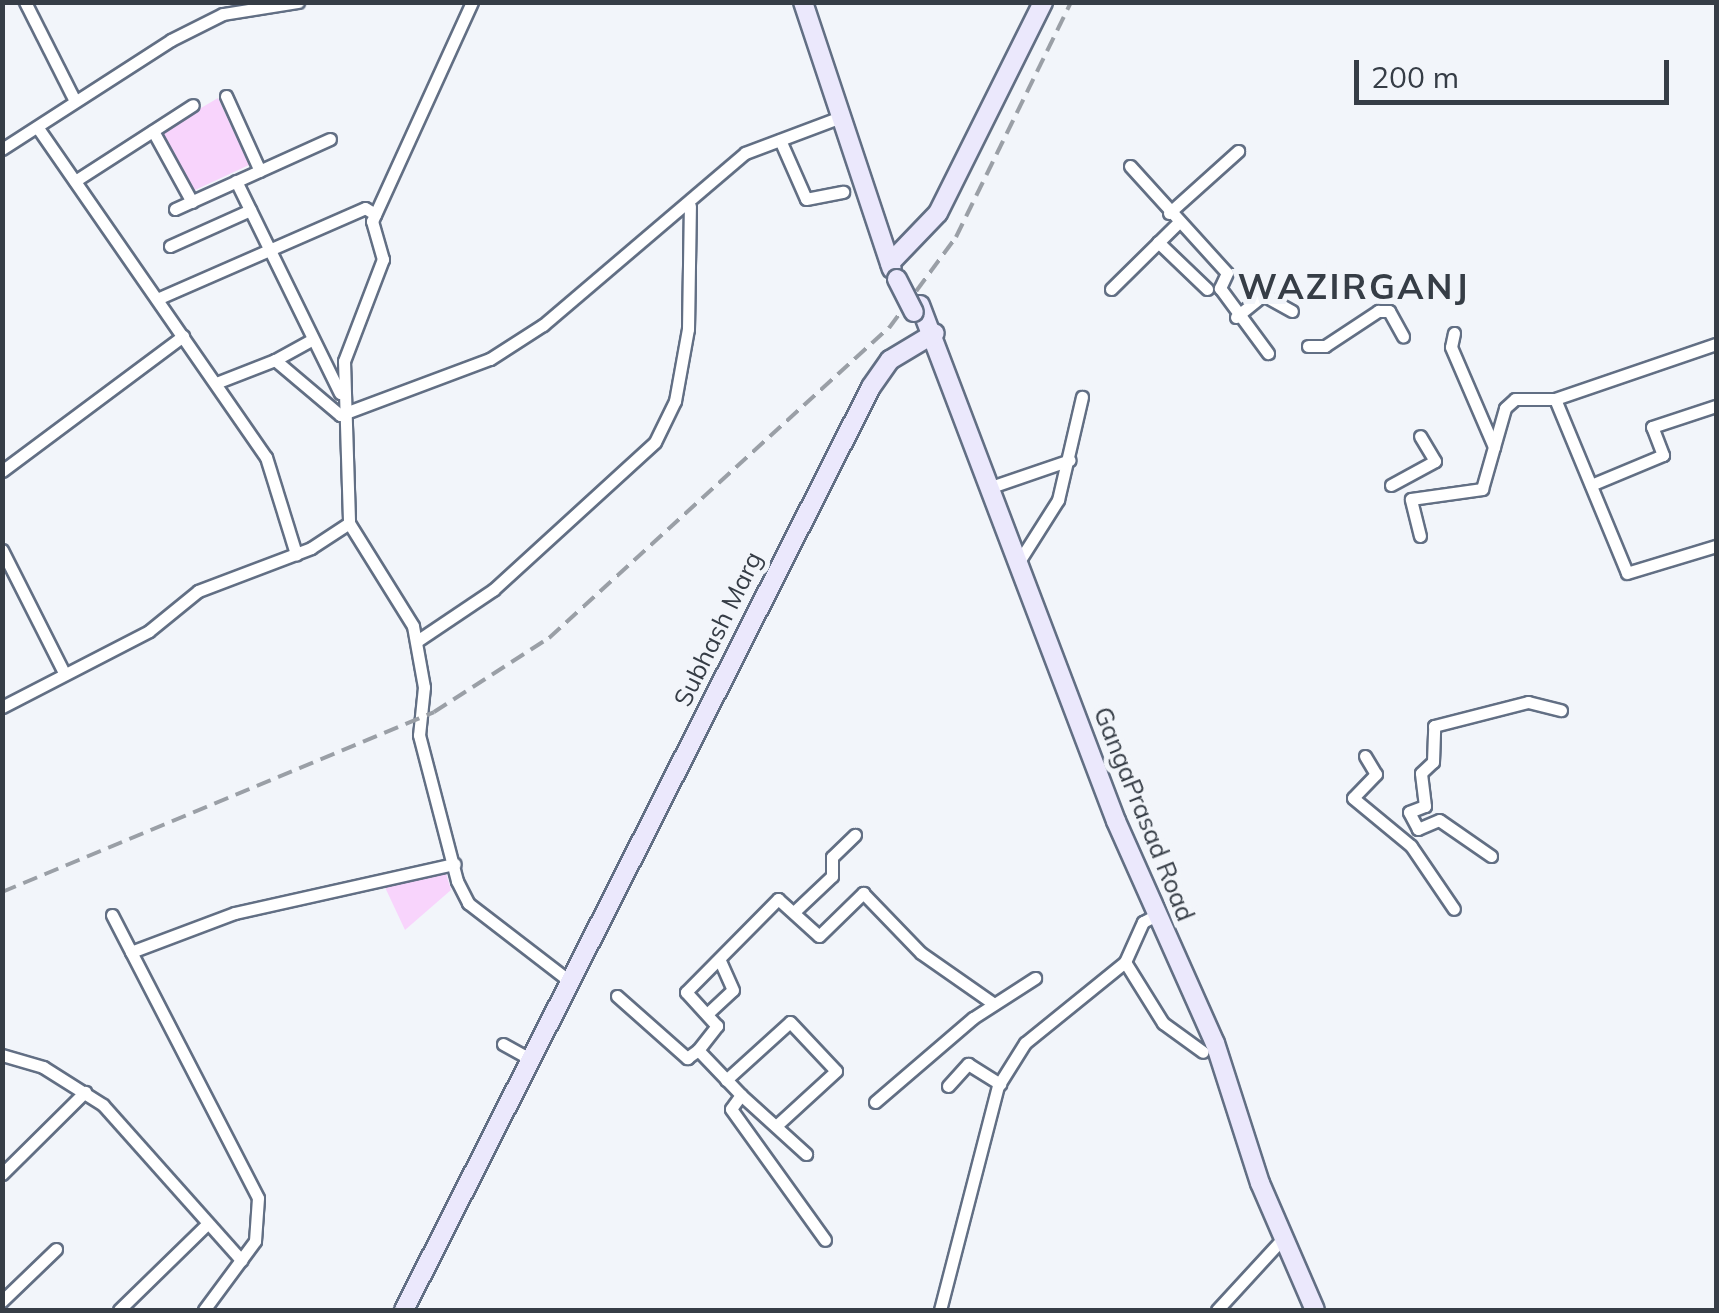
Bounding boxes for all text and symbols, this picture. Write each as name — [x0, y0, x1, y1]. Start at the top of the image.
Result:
scale bar — [1359, 40, 1674, 102]
text: 200 m — [1371, 58, 1459, 96]
district label: WAZIRGANJ — [1238, 265, 1470, 307]
street label: Subhash Marg — [668, 547, 768, 711]
street label: GangaPrasad Road — [1087, 703, 1201, 925]

